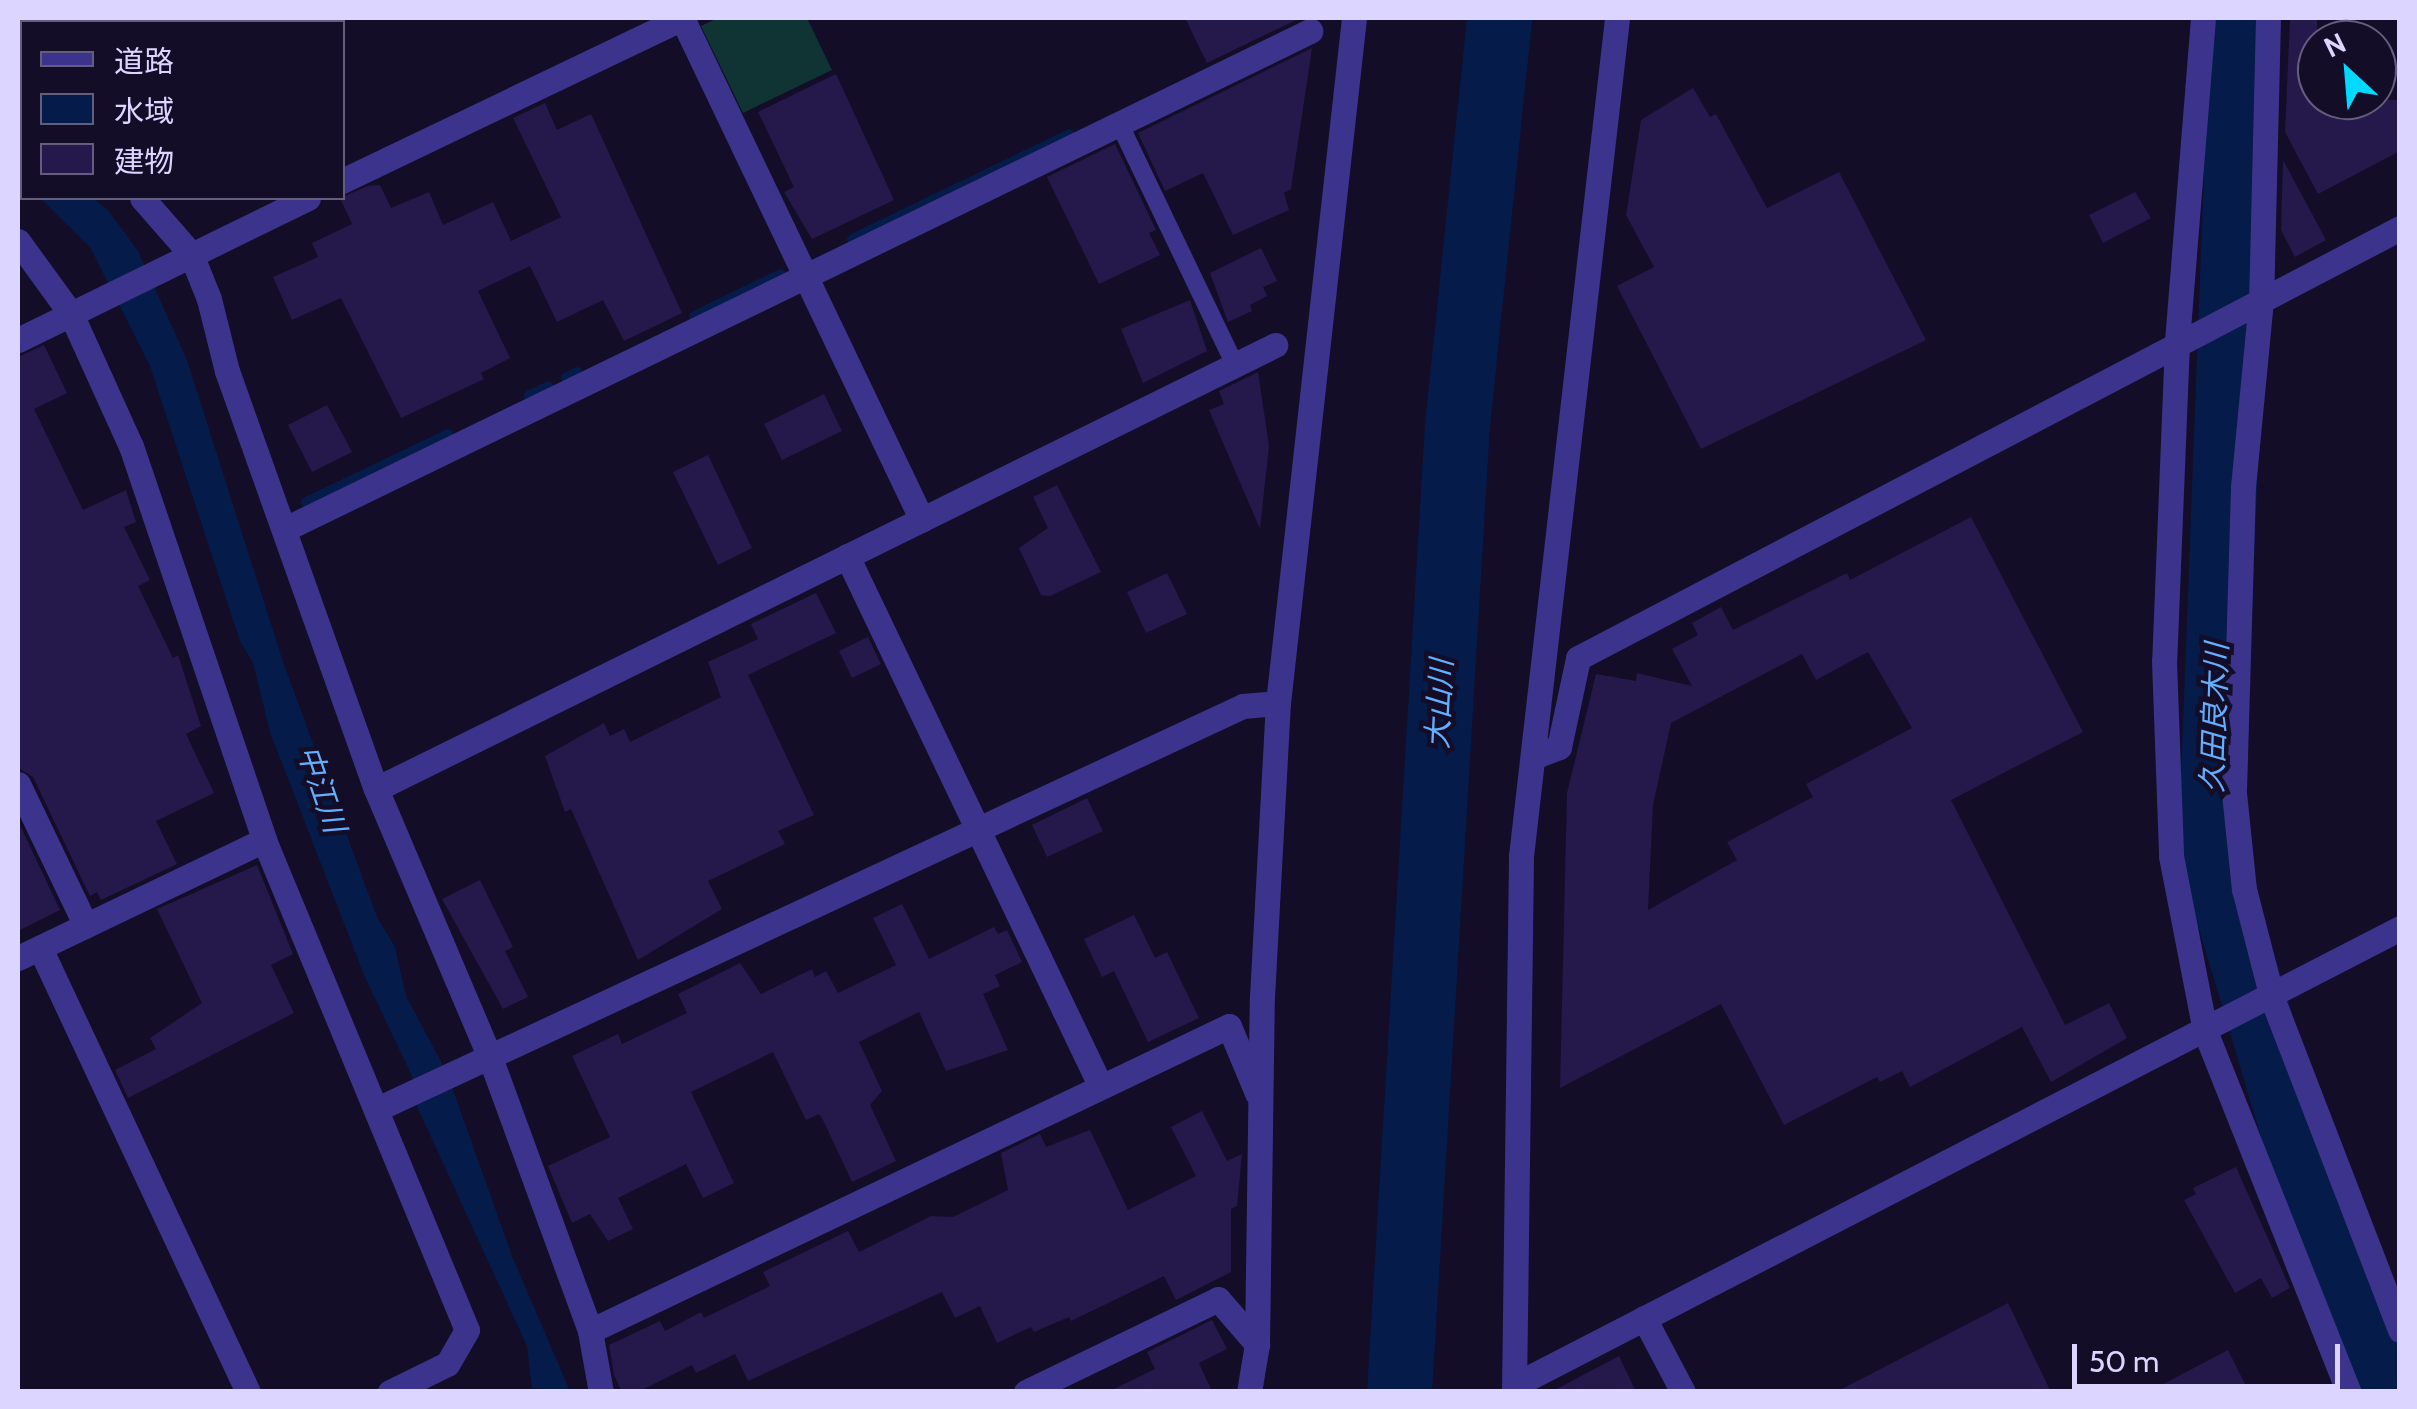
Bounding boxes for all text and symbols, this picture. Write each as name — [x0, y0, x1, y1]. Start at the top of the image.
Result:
legend — [20, 20, 345, 200]
north arrow — [2297, 20, 2397, 120]
text: N — [2318, 25, 2351, 64]
text: 道路 — [114, 43, 174, 80]
text: 水域 — [114, 93, 174, 130]
text: 建物 — [114, 143, 174, 180]
water label: 久田良木川 — [2194, 642, 2236, 794]
water label: 大山川 — [1420, 658, 1460, 750]
water label: 中江川 — [289, 741, 353, 837]
scale bar — [2077, 1324, 2344, 1386]
text: 50 m — [2089, 1343, 2159, 1380]

